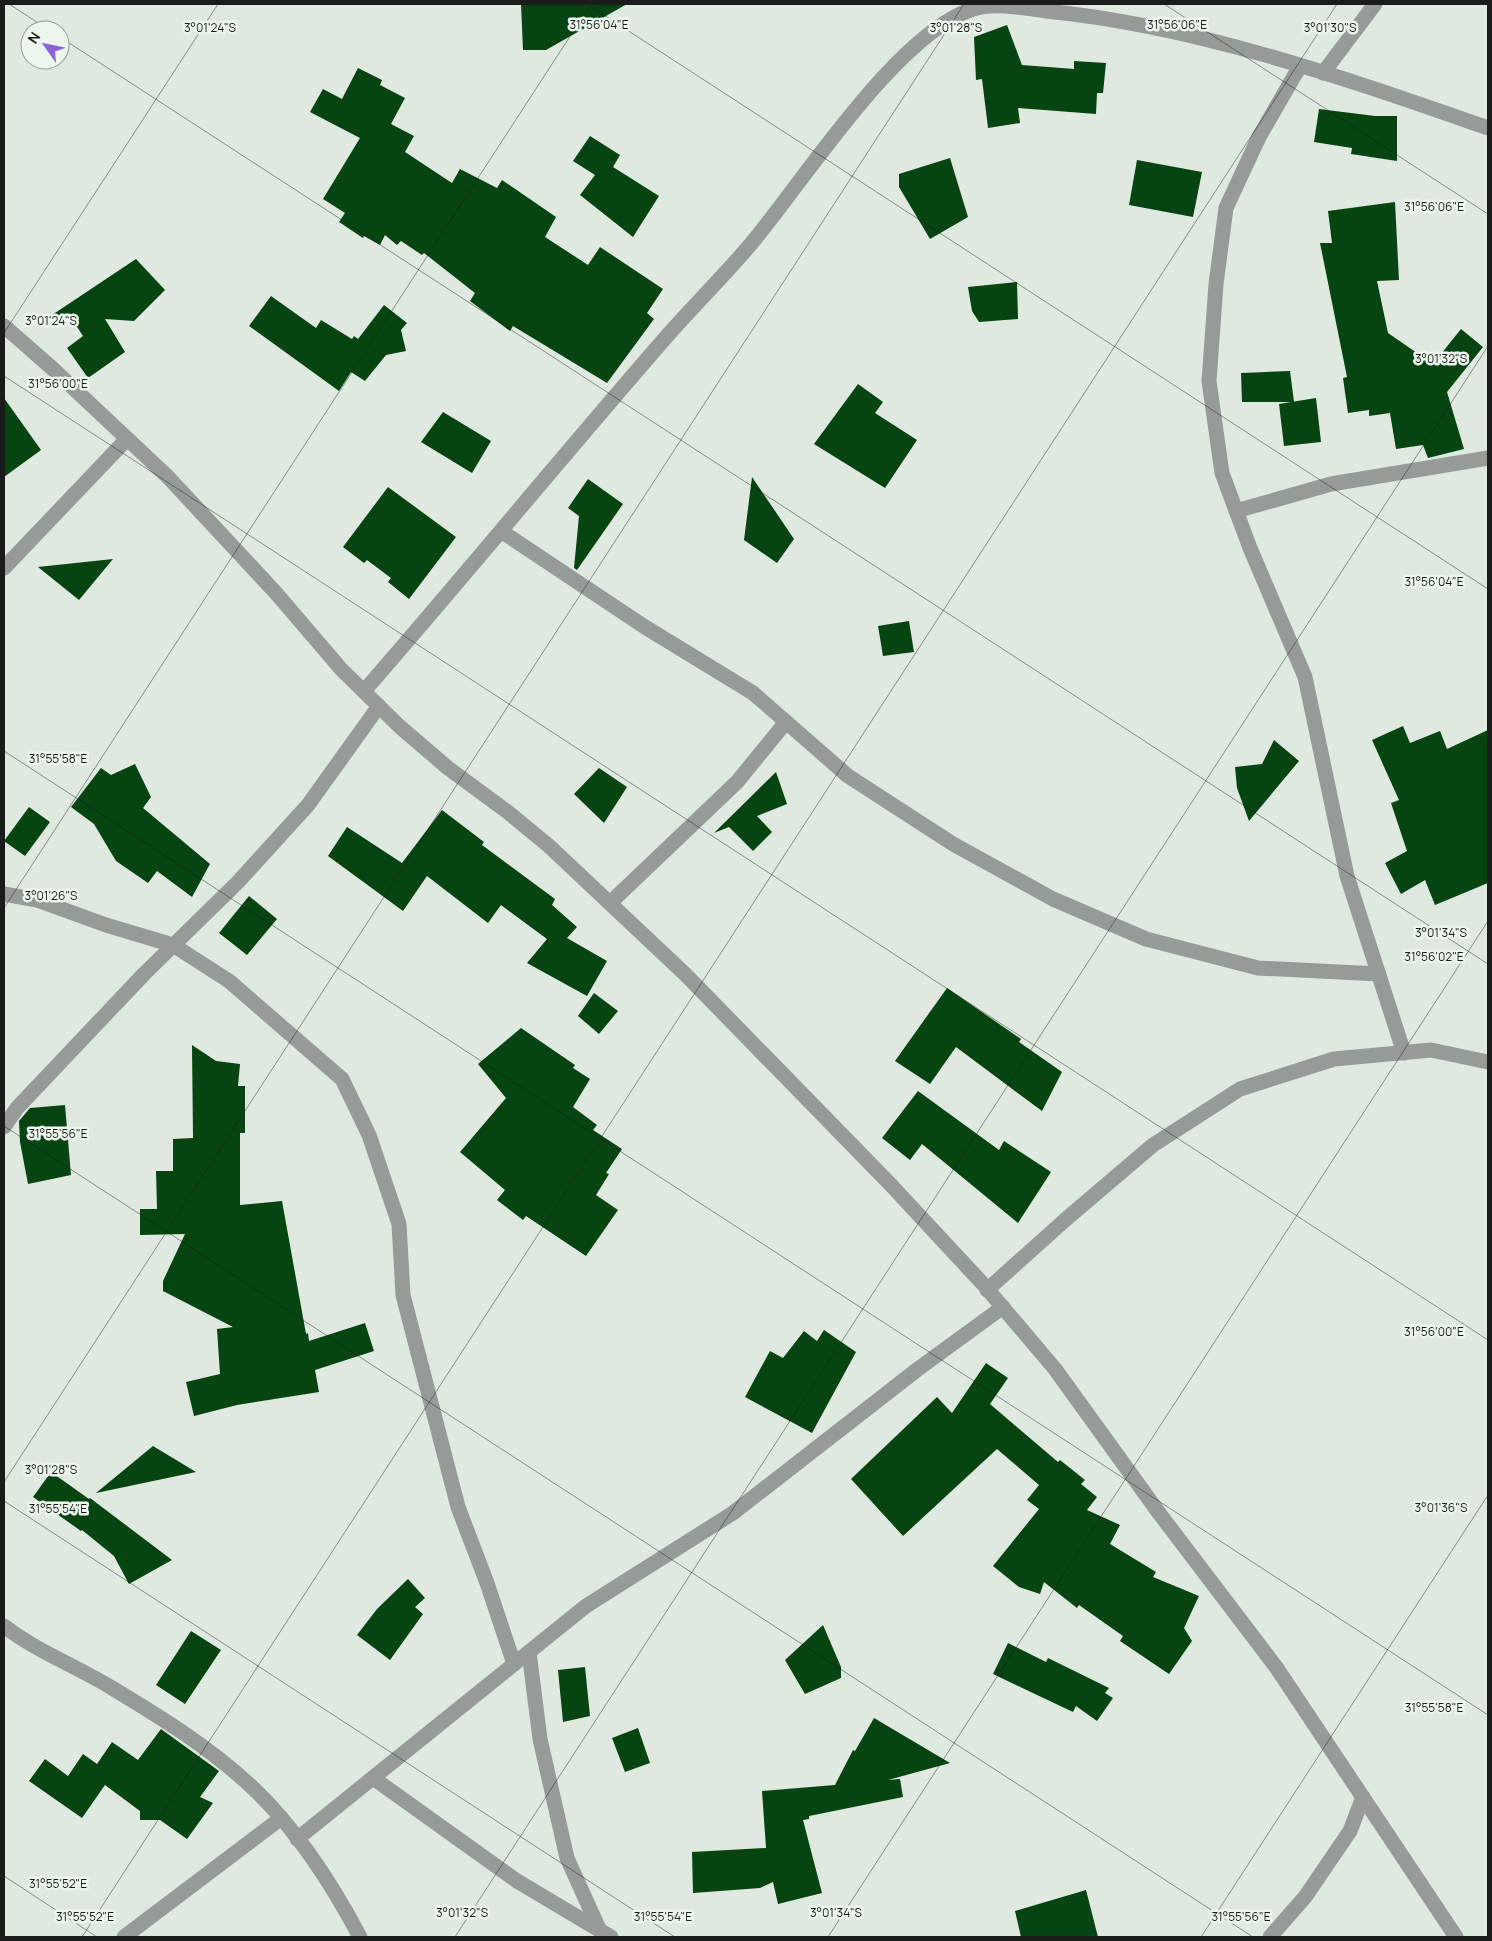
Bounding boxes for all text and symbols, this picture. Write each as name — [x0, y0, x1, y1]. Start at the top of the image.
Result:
text: 31°56'04"E — [569, 16, 629, 33]
text: 31°56'06"E — [1147, 16, 1207, 33]
text: 3°01'24"S — [184, 19, 236, 36]
text: 3°01'28"S — [930, 19, 982, 36]
text: 3°01'30"S — [1304, 19, 1356, 36]
north arrow — [20, 20, 70, 70]
text: N — [23, 28, 44, 47]
text: 31°56'06"E — [1404, 198, 1464, 215]
text: 3°01'24"S — [25, 312, 77, 329]
text: 3°01'32"S — [1415, 350, 1467, 367]
text: 31°56'00"E — [28, 375, 88, 392]
text: 31°56'04"E — [1404, 573, 1464, 590]
text: 31°55'58"E — [29, 750, 87, 767]
text: 3°01'26"S — [25, 887, 78, 904]
text: 3°01'34"S — [1415, 924, 1467, 941]
text: 31°56'02"E — [1404, 948, 1464, 965]
text: 31°55'56"E — [28, 1125, 88, 1142]
text: 31°56'00"E — [1404, 1323, 1464, 1340]
text: 3°01'28"S — [25, 1461, 77, 1478]
text: 3°01'36"S — [1415, 1499, 1467, 1516]
text: 31°55'54"E — [29, 1500, 87, 1517]
text: 31°55'58"E — [1405, 1699, 1463, 1716]
text: 31°55'52"E — [29, 1875, 87, 1892]
text: 3°01'32"S — [436, 1904, 488, 1921]
text: 3°01'34"S — [810, 1904, 862, 1921]
text: 31°55'52"E — [56, 1908, 114, 1925]
text: 31°55'54"E — [634, 1908, 692, 1925]
text: 31°55'56"E — [1211, 1908, 1271, 1925]

